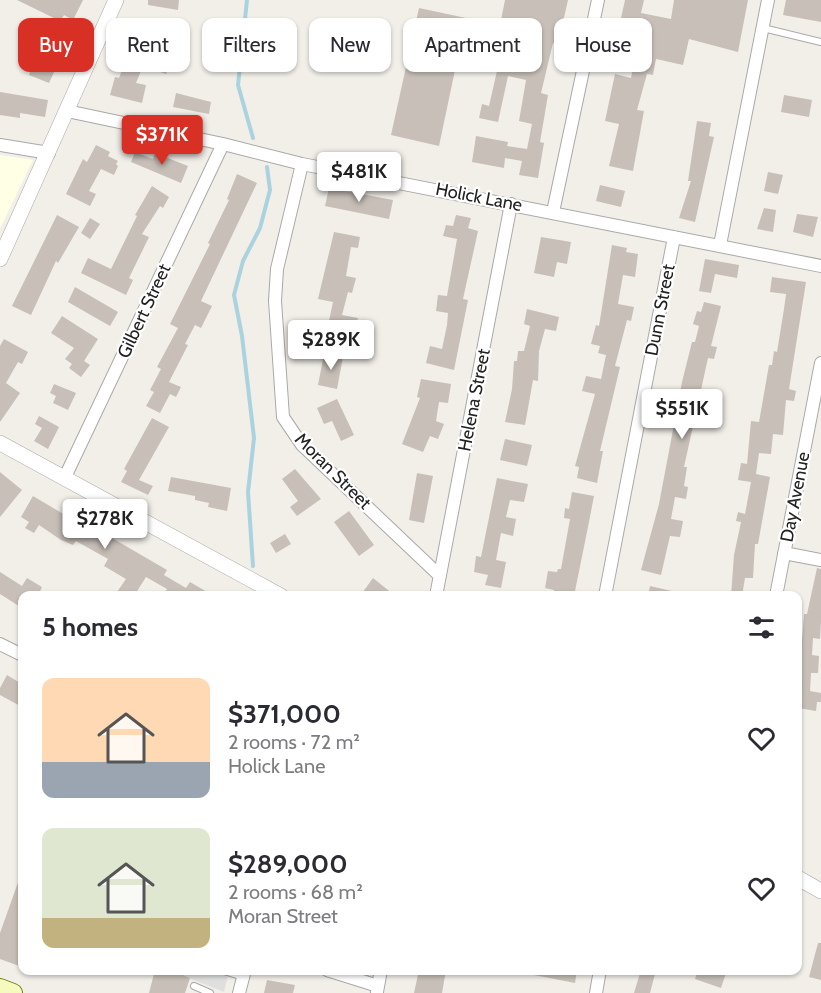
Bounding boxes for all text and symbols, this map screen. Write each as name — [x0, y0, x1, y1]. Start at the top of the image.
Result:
chip: Buy — [18, 18, 94, 72]
chip: Rent — [106, 18, 190, 72]
chip: Filters — [202, 18, 297, 72]
chip: New — [309, 18, 391, 72]
chip: Apartment — [403, 18, 542, 72]
chip: House — [554, 18, 652, 72]
pin: $371K — [120, 115, 204, 166]
text: $371K — [136, 122, 188, 146]
pin: $481K — [317, 152, 401, 203]
text: $481K — [331, 159, 387, 183]
street label: Holick Lane — [434, 178, 524, 216]
street label: Gilbert Street — [113, 260, 175, 362]
street label: Dunn Street — [640, 262, 680, 358]
pin: $289K — [289, 320, 373, 371]
text: $289K — [302, 327, 360, 351]
street label: Helena Street — [453, 347, 495, 453]
pin: $551K — [640, 389, 724, 440]
text: $551K — [656, 396, 709, 420]
street label: Moran Street — [290, 428, 376, 514]
street label: Day Avenue — [775, 450, 815, 544]
pin: $278K — [63, 499, 147, 550]
text: $278K — [77, 506, 134, 530]
text: 5 homes — [42, 611, 138, 643]
icon: filters — [745, 611, 778, 644]
text: $371,000 — [228, 698, 341, 730]
icon: home — [90, 702, 162, 774]
icon: heart — [745, 722, 778, 755]
text: 2 rooms · 72 m² — [228, 730, 360, 754]
text: Holick Lane — [228, 754, 325, 778]
text: $289,000 — [228, 848, 348, 880]
icon: home — [90, 852, 162, 924]
icon: heart — [745, 872, 778, 905]
text: 2 rooms · 68 m² — [228, 880, 363, 904]
text: Moran Street — [228, 904, 338, 928]

